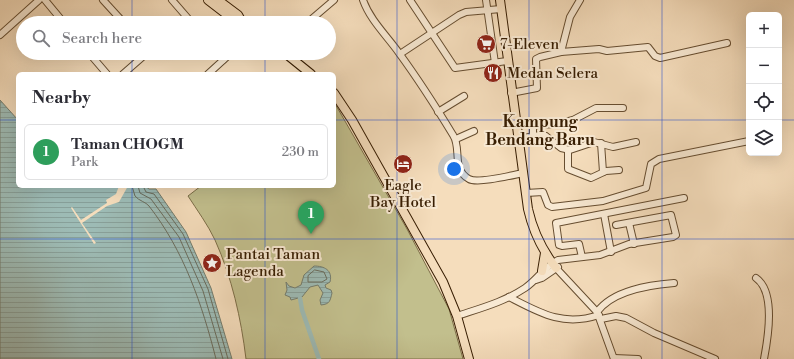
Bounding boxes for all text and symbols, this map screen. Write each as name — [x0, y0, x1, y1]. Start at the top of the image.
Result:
map controls — [746, 12, 782, 156]
button: + — [746, 12, 782, 48]
search box — [16, 16, 336, 60]
icon: search — [30, 27, 52, 49]
text: Search here — [62, 29, 142, 48]
supermarket icon: 7-Eleven — [475, 33, 497, 55]
place label: 7-Eleven — [500, 35, 559, 54]
button: − — [746, 48, 782, 84]
restaurant icon: Medan Selera — [482, 62, 504, 84]
place label: Medan Selera — [507, 64, 599, 83]
button: locate — [746, 84, 782, 120]
text: Nearby — [32, 87, 91, 109]
district label: Kampung Bendang Baru — [485, 112, 595, 150]
button: layers — [746, 120, 782, 156]
text: Taman CHOGM — [71, 135, 184, 154]
text: 1 — [43, 144, 49, 160]
text: 230 m — [282, 144, 319, 160]
hotel icon: Eagle Bay Hotel — [392, 153, 414, 175]
text: Park — [71, 154, 98, 170]
your location — [444, 159, 464, 179]
place label: Eagle Bay Hotel — [369, 176, 437, 212]
pin: 1 — [298, 201, 324, 234]
place label: Pantai Taman Lagenda — [226, 245, 320, 281]
place icon: Pantai Taman Lagenda — [201, 252, 223, 274]

